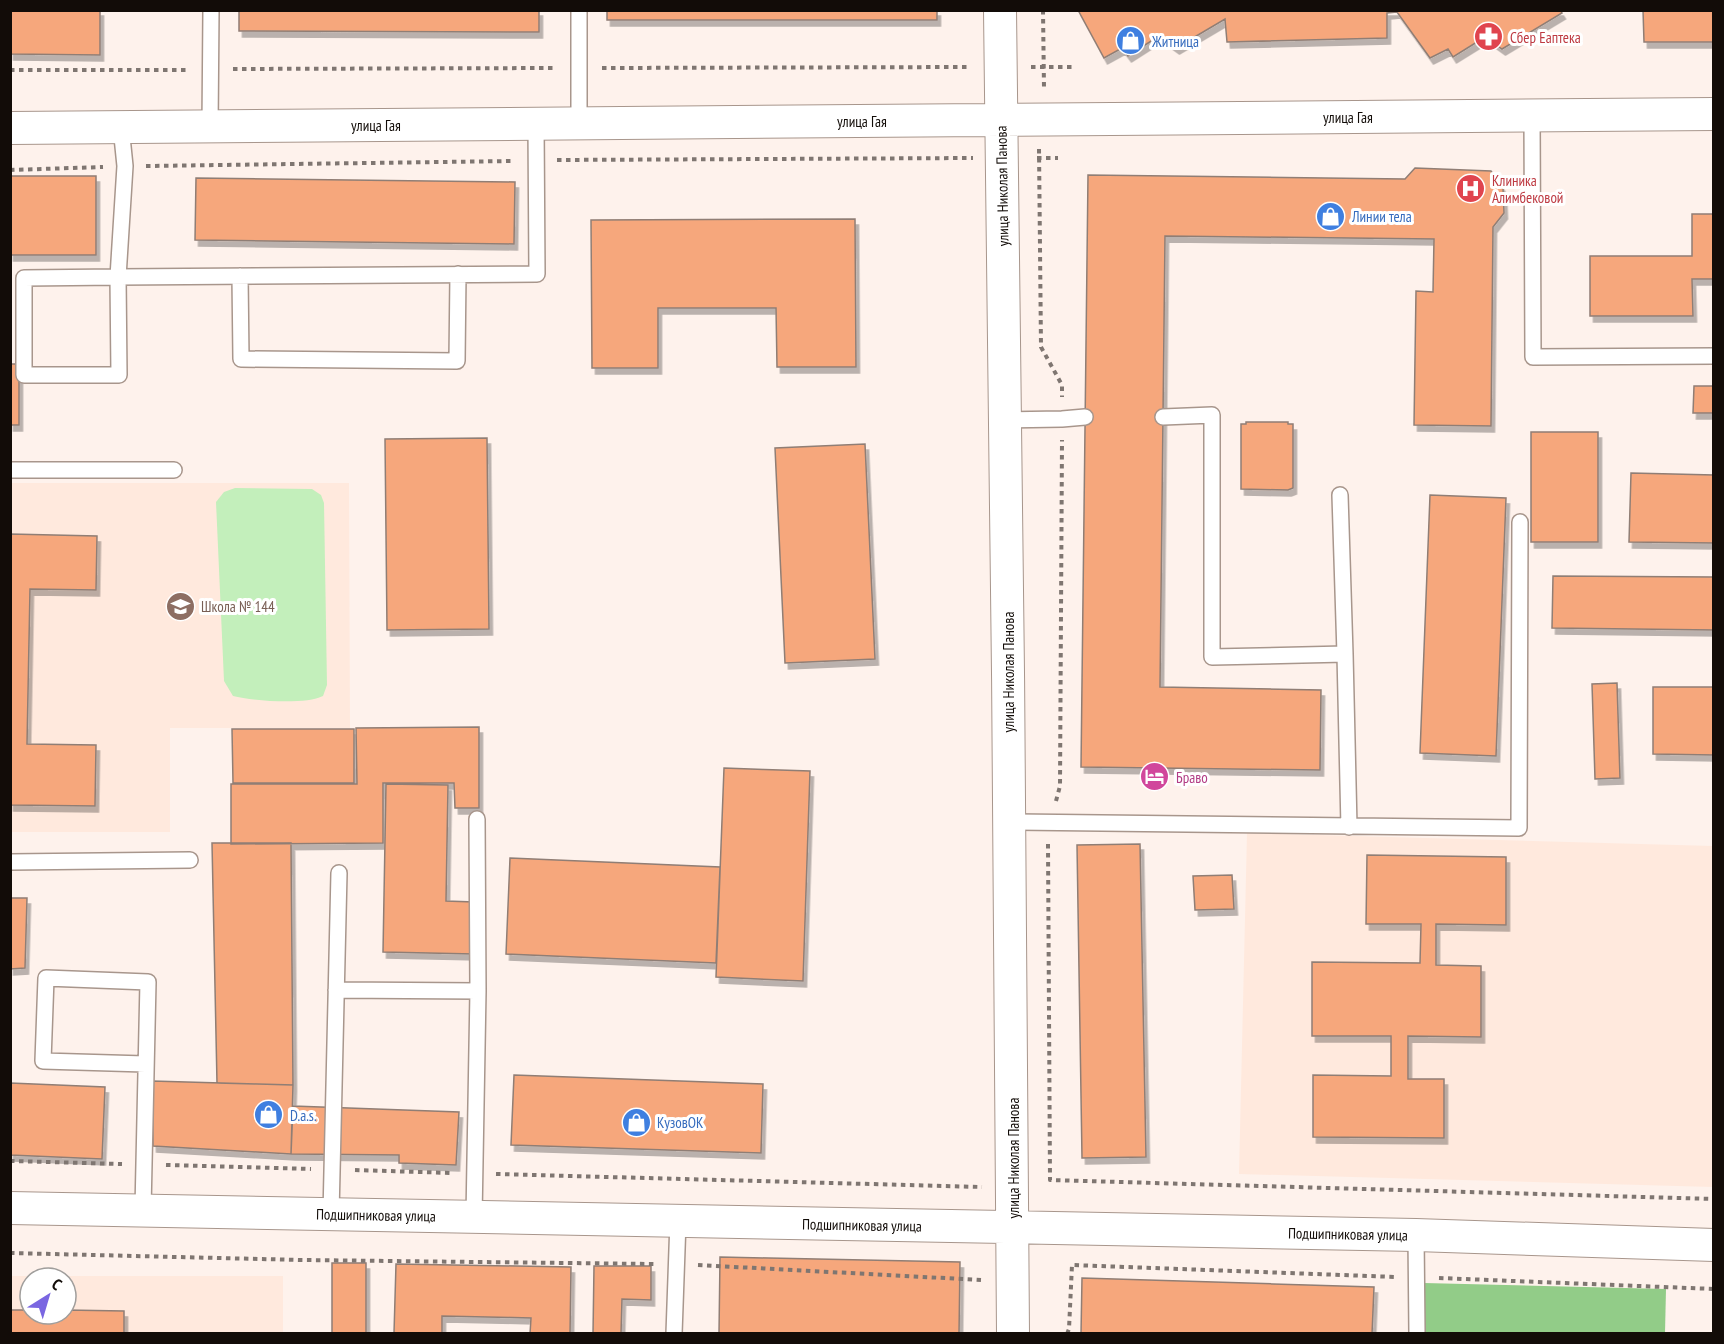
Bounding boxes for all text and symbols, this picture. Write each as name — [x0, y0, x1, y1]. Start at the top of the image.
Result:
pharmacy icon: Сбер Еаптека — [1473, 21, 1505, 53]
shop icon: Житница — [1115, 25, 1147, 57]
place label: Сбер Еаптека — [1510, 28, 1581, 47]
place label: Житница — [1151, 32, 1199, 51]
street label: улица Гая — [1323, 108, 1373, 127]
street label: улица Гая — [837, 112, 887, 131]
street label: улица Гая — [351, 116, 401, 135]
street label: улица Николая Панова — [991, 125, 1013, 247]
place label: Клиника Алимбековой — [1492, 171, 1563, 207]
hospital icon: Клиника Алимбековой — [1455, 173, 1487, 205]
shop icon: Линии тела — [1315, 200, 1347, 232]
place label: Линии тела — [1351, 207, 1412, 226]
school or university icon: Школа № 144 — [164, 590, 196, 622]
place label: Школа № 144 — [201, 597, 275, 616]
street label: улица Николая Панова — [999, 612, 1018, 732]
hotel icon: Браво — [1139, 761, 1171, 793]
place label: Браво — [1176, 768, 1208, 787]
street label: улица Николая Панова — [1004, 1098, 1023, 1218]
shop icon: D.a.s. — [253, 1099, 285, 1131]
place label: D.a.s. — [290, 1106, 317, 1125]
shop icon: КузовОК — [620, 1106, 652, 1138]
place label: КузовОК — [657, 1113, 704, 1132]
street label: Подшипниковая улица — [316, 1204, 436, 1226]
street label: Подшипниковая улица — [802, 1214, 922, 1236]
street label: Подшипниковая улица — [1288, 1223, 1408, 1245]
north arrow — [18, 1266, 78, 1326]
text: С — [48, 1274, 67, 1295]

